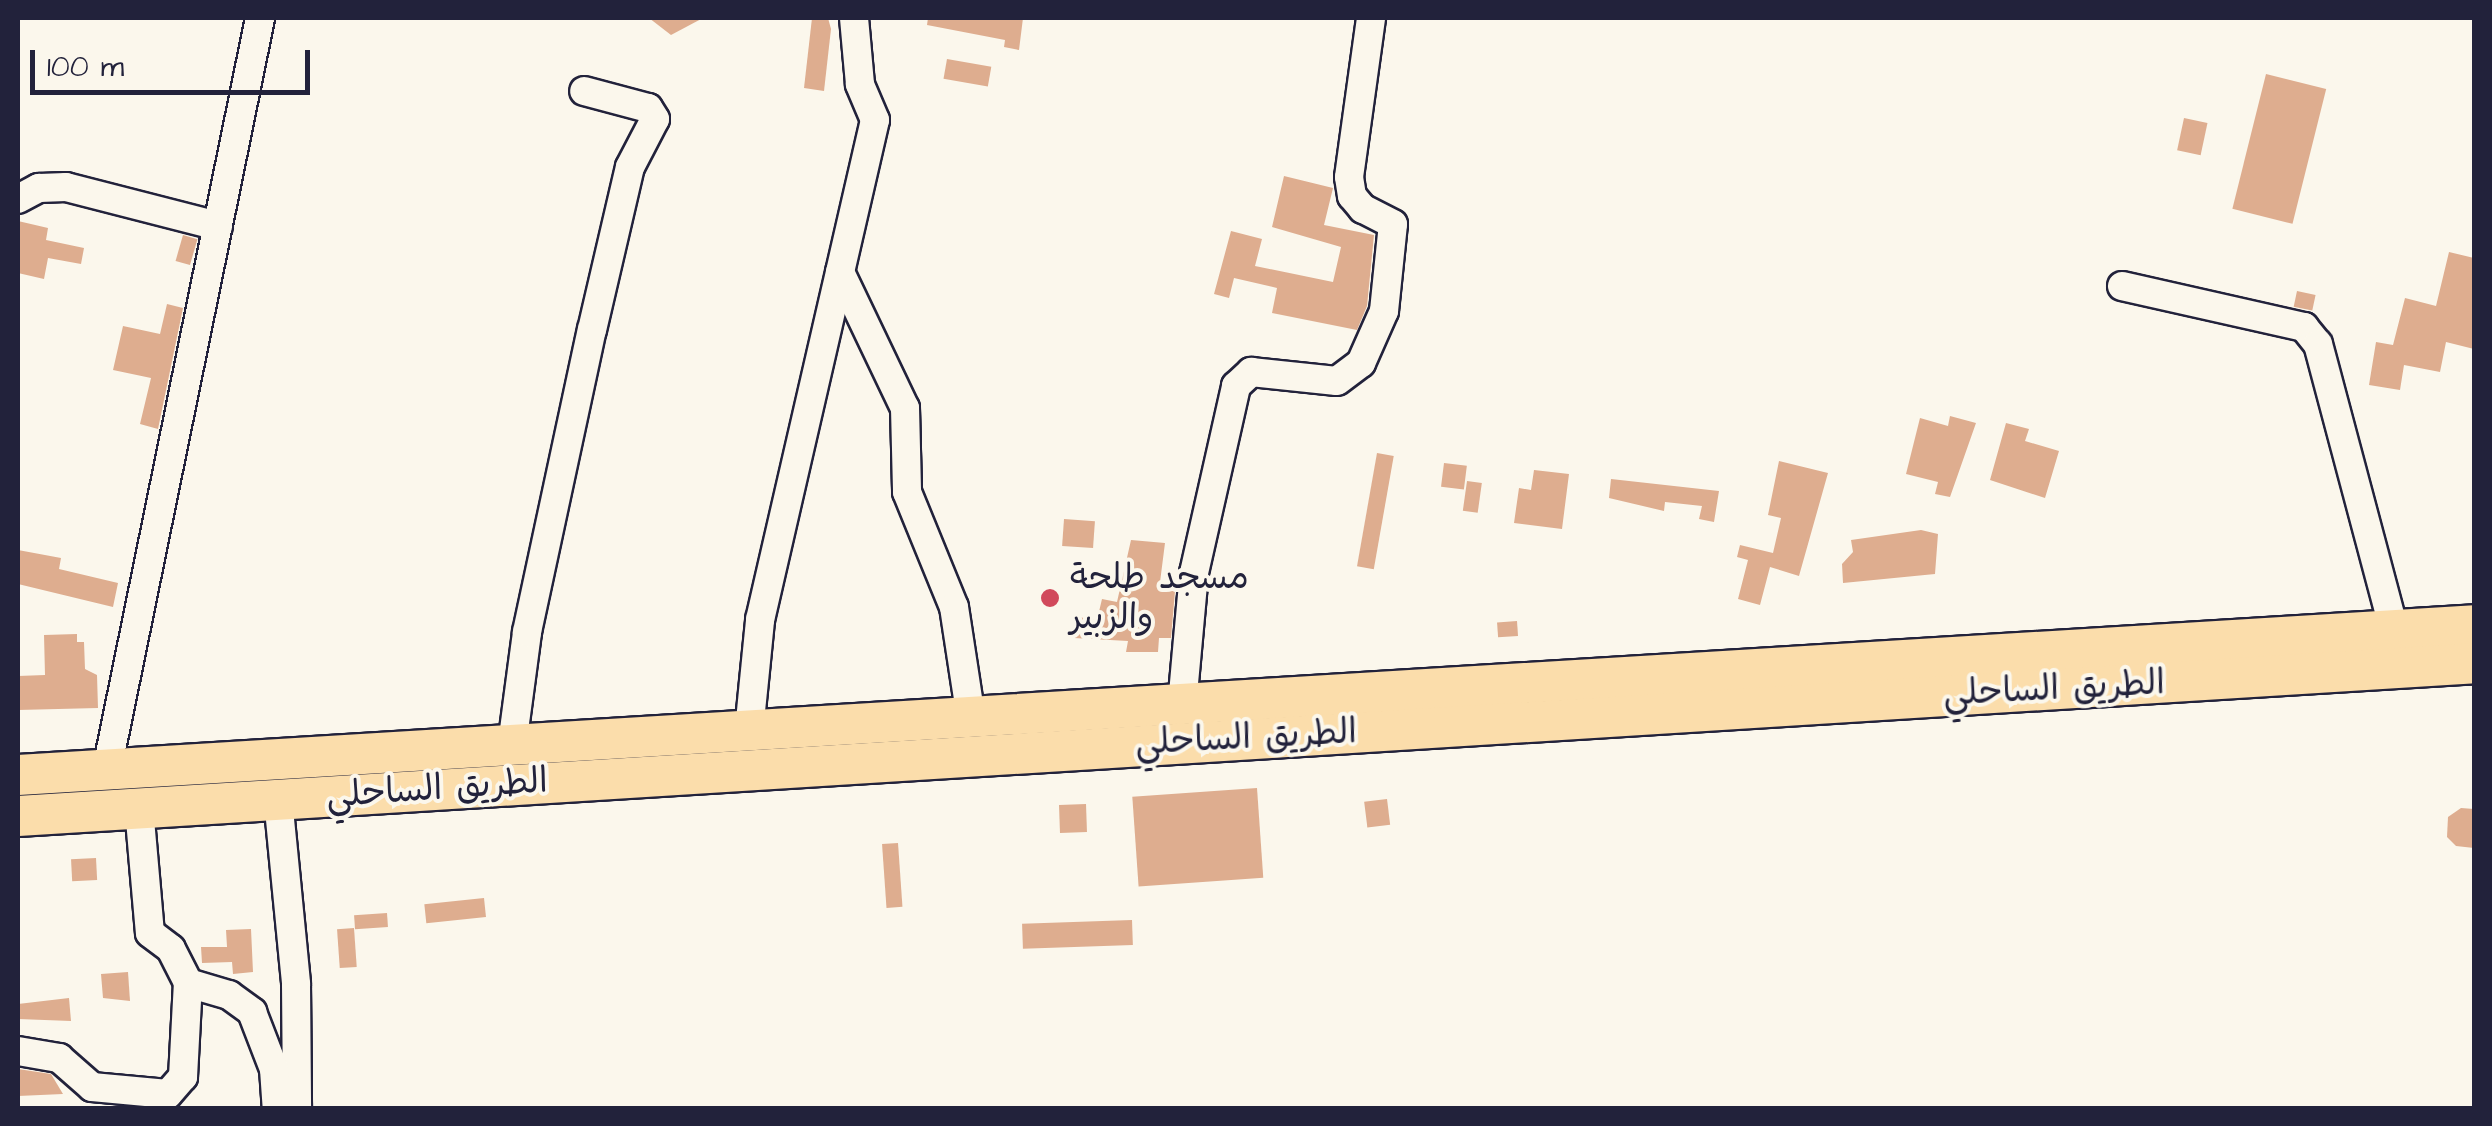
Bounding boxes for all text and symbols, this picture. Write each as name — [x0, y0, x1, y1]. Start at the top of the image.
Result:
scale bar — [35, 30, 315, 92]
text: 100 m — [47, 46, 124, 88]
place label: مسجد طلحة والزبير — [1070, 557, 1249, 639]
marker: مسجد طلحة والزبير — [1039, 587, 1061, 609]
street label: الطريق الساحلي — [1942, 662, 2166, 716]
street label: الطريق الساحلي — [1134, 711, 1358, 765]
street label: الطريق الساحلي — [325, 760, 549, 818]

